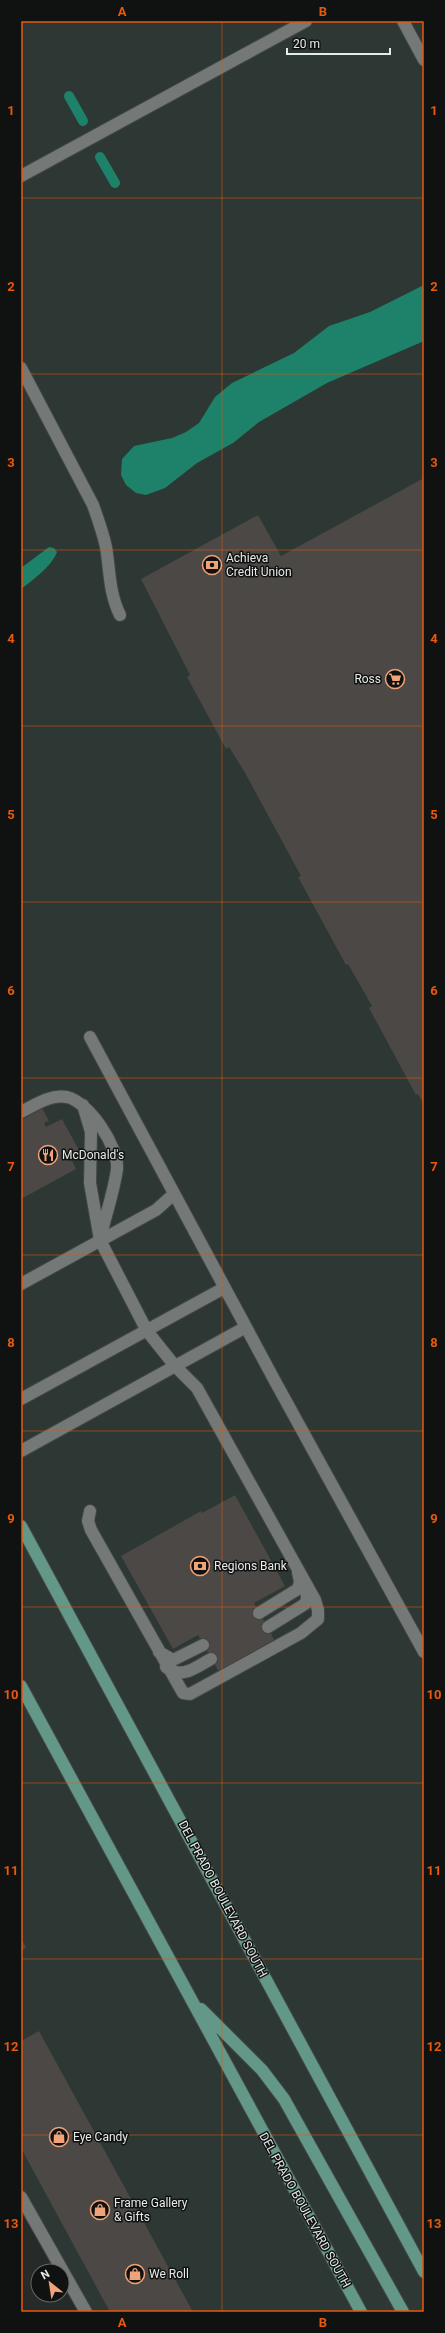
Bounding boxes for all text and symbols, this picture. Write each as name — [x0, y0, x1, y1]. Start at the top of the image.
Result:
text: A — [118, 4, 127, 19]
text: B — [319, 4, 327, 19]
scale bar — [287, 30, 390, 56]
text: 20 m — [293, 37, 320, 51]
text: 1 — [7, 103, 15, 118]
text: 1 — [430, 103, 438, 118]
text: 2 — [7, 279, 15, 294]
text: 2 — [430, 279, 438, 294]
text: 3 — [7, 455, 15, 470]
text: 3 — [430, 455, 438, 470]
place label: Achieva Credit Union — [226, 551, 292, 579]
bank icon: Achieva Credit Union — [201, 554, 223, 576]
text: 4 — [7, 631, 15, 646]
text: 4 — [430, 631, 438, 646]
supermarket icon: Ross — [384, 668, 406, 690]
place label: Ross — [354, 672, 381, 686]
text: 5 — [7, 807, 15, 822]
text: 5 — [430, 807, 438, 822]
text: 6 — [7, 983, 15, 998]
text: 6 — [430, 983, 438, 998]
restaurant icon: McDonald's — [37, 1144, 59, 1166]
place label: McDonald's — [62, 1148, 124, 1162]
text: 7 — [7, 1159, 15, 1174]
text: 7 — [430, 1159, 438, 1174]
text: 8 — [7, 1335, 15, 1350]
text: 8 — [430, 1335, 438, 1350]
text: 9 — [7, 1511, 15, 1526]
text: 9 — [430, 1511, 438, 1526]
bank icon: Regions Bank — [189, 1555, 211, 1577]
place label: Regions Bank — [214, 1559, 288, 1573]
text: 10 — [4, 1687, 18, 1702]
text: 10 — [427, 1687, 441, 1702]
street label: DEL PRADO BOULEVARD SOUTH — [176, 1818, 270, 1980]
text: 11 — [4, 1863, 18, 1878]
text: 11 — [427, 1863, 441, 1878]
text: 12 — [4, 2039, 18, 2054]
text: 12 — [427, 2039, 441, 2054]
shop icon: Eye Candy — [48, 2126, 70, 2148]
place label: Eye Candy — [73, 2130, 128, 2144]
street label: DEL PRADO BOULEVARD SOUTH — [256, 2130, 354, 2290]
place label: Frame Gallery & Gifts — [114, 2196, 188, 2224]
shop icon: Frame Gallery & Gifts — [89, 2199, 111, 2221]
text: 13 — [4, 2216, 18, 2231]
text: 13 — [427, 2216, 441, 2231]
north arrow — [30, 2263, 70, 2303]
shop icon: We Roll — [124, 2263, 146, 2285]
text: N — [39, 2267, 52, 2282]
place label: We Roll — [149, 2267, 189, 2281]
text: A — [118, 2315, 127, 2330]
text: B — [319, 2315, 327, 2330]

